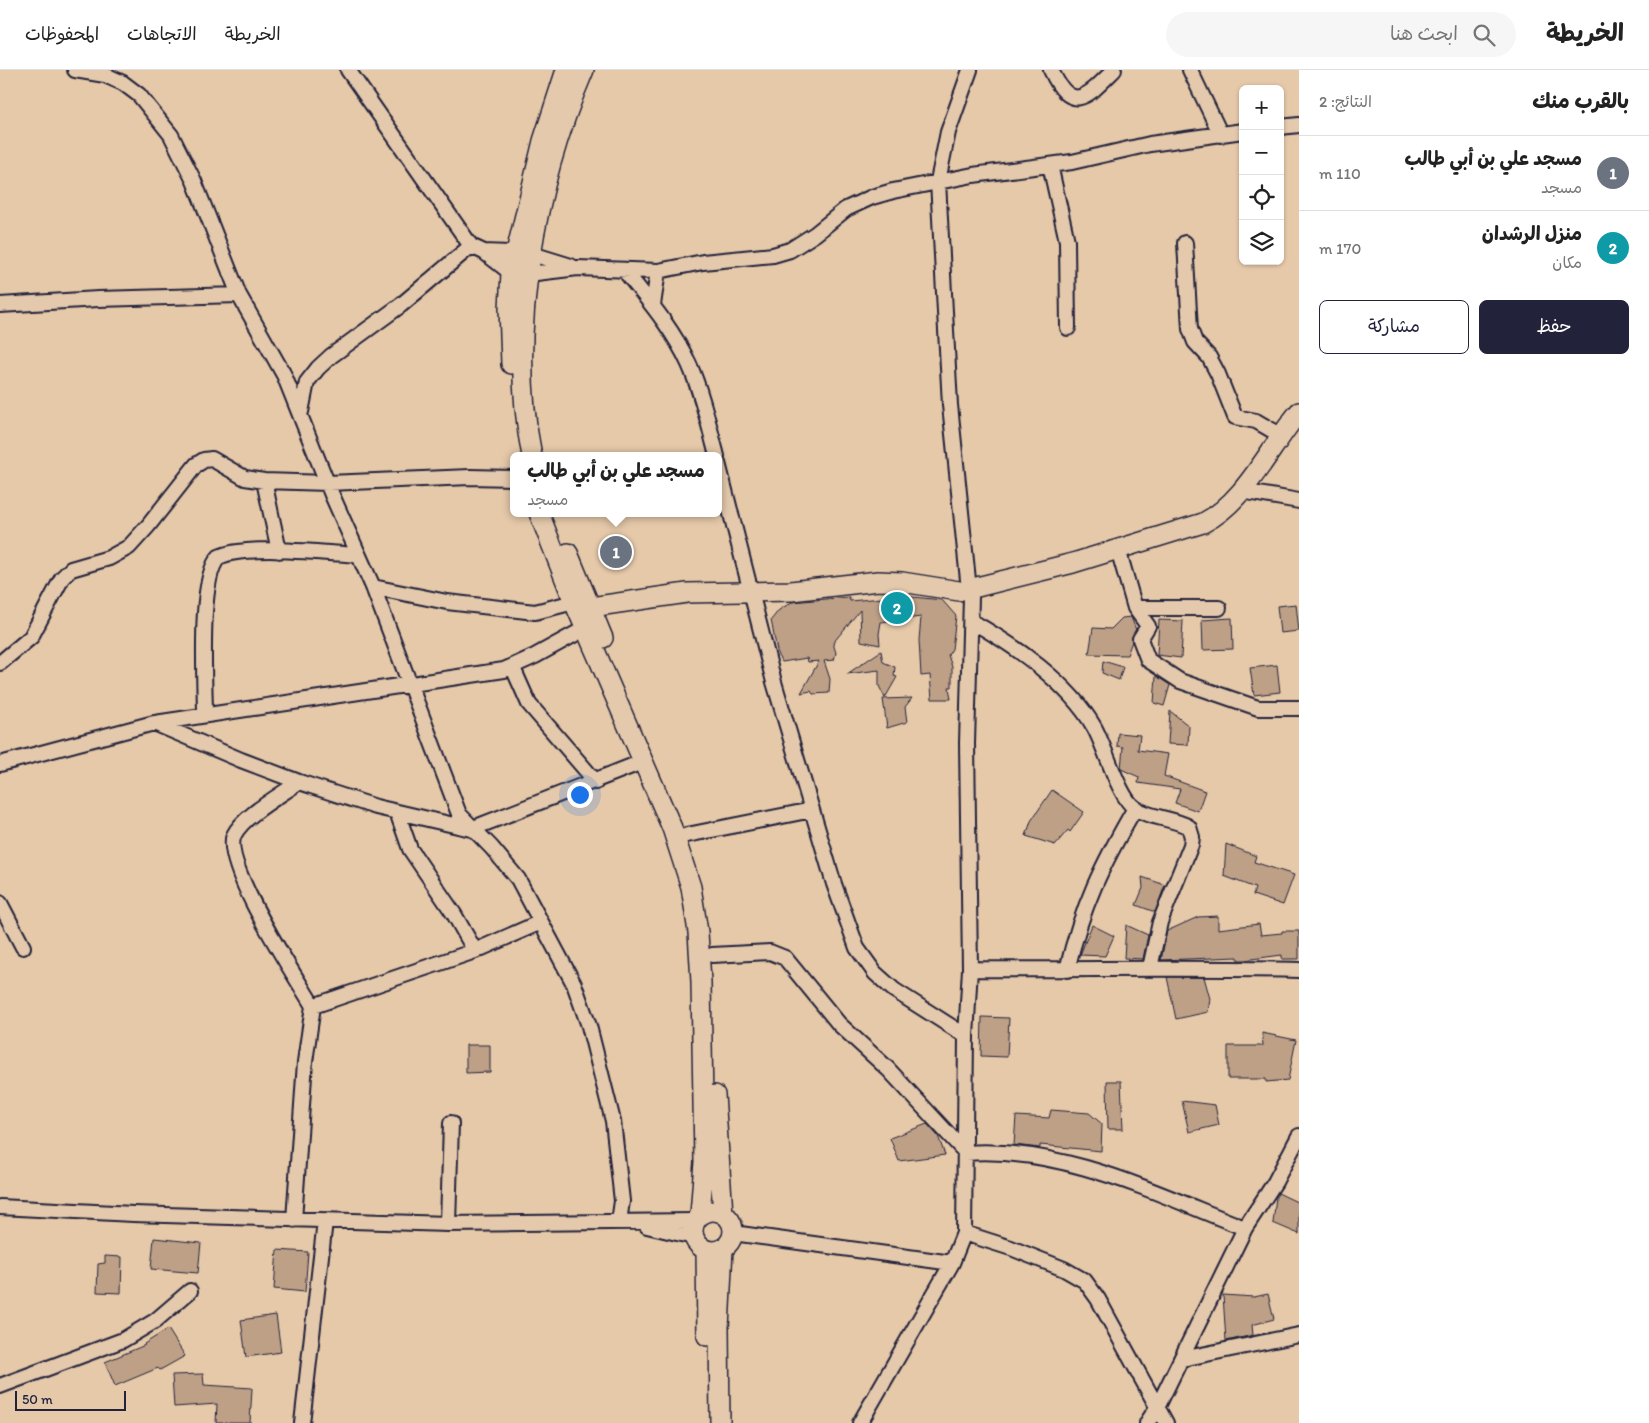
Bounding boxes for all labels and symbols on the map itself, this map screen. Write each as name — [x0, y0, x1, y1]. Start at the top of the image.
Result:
pin: 1 — [600, 533, 632, 571]
pin: 2 — [881, 589, 913, 627]
your location — [567, 782, 593, 808]
scale bar — [15, 1388, 126, 1411]

